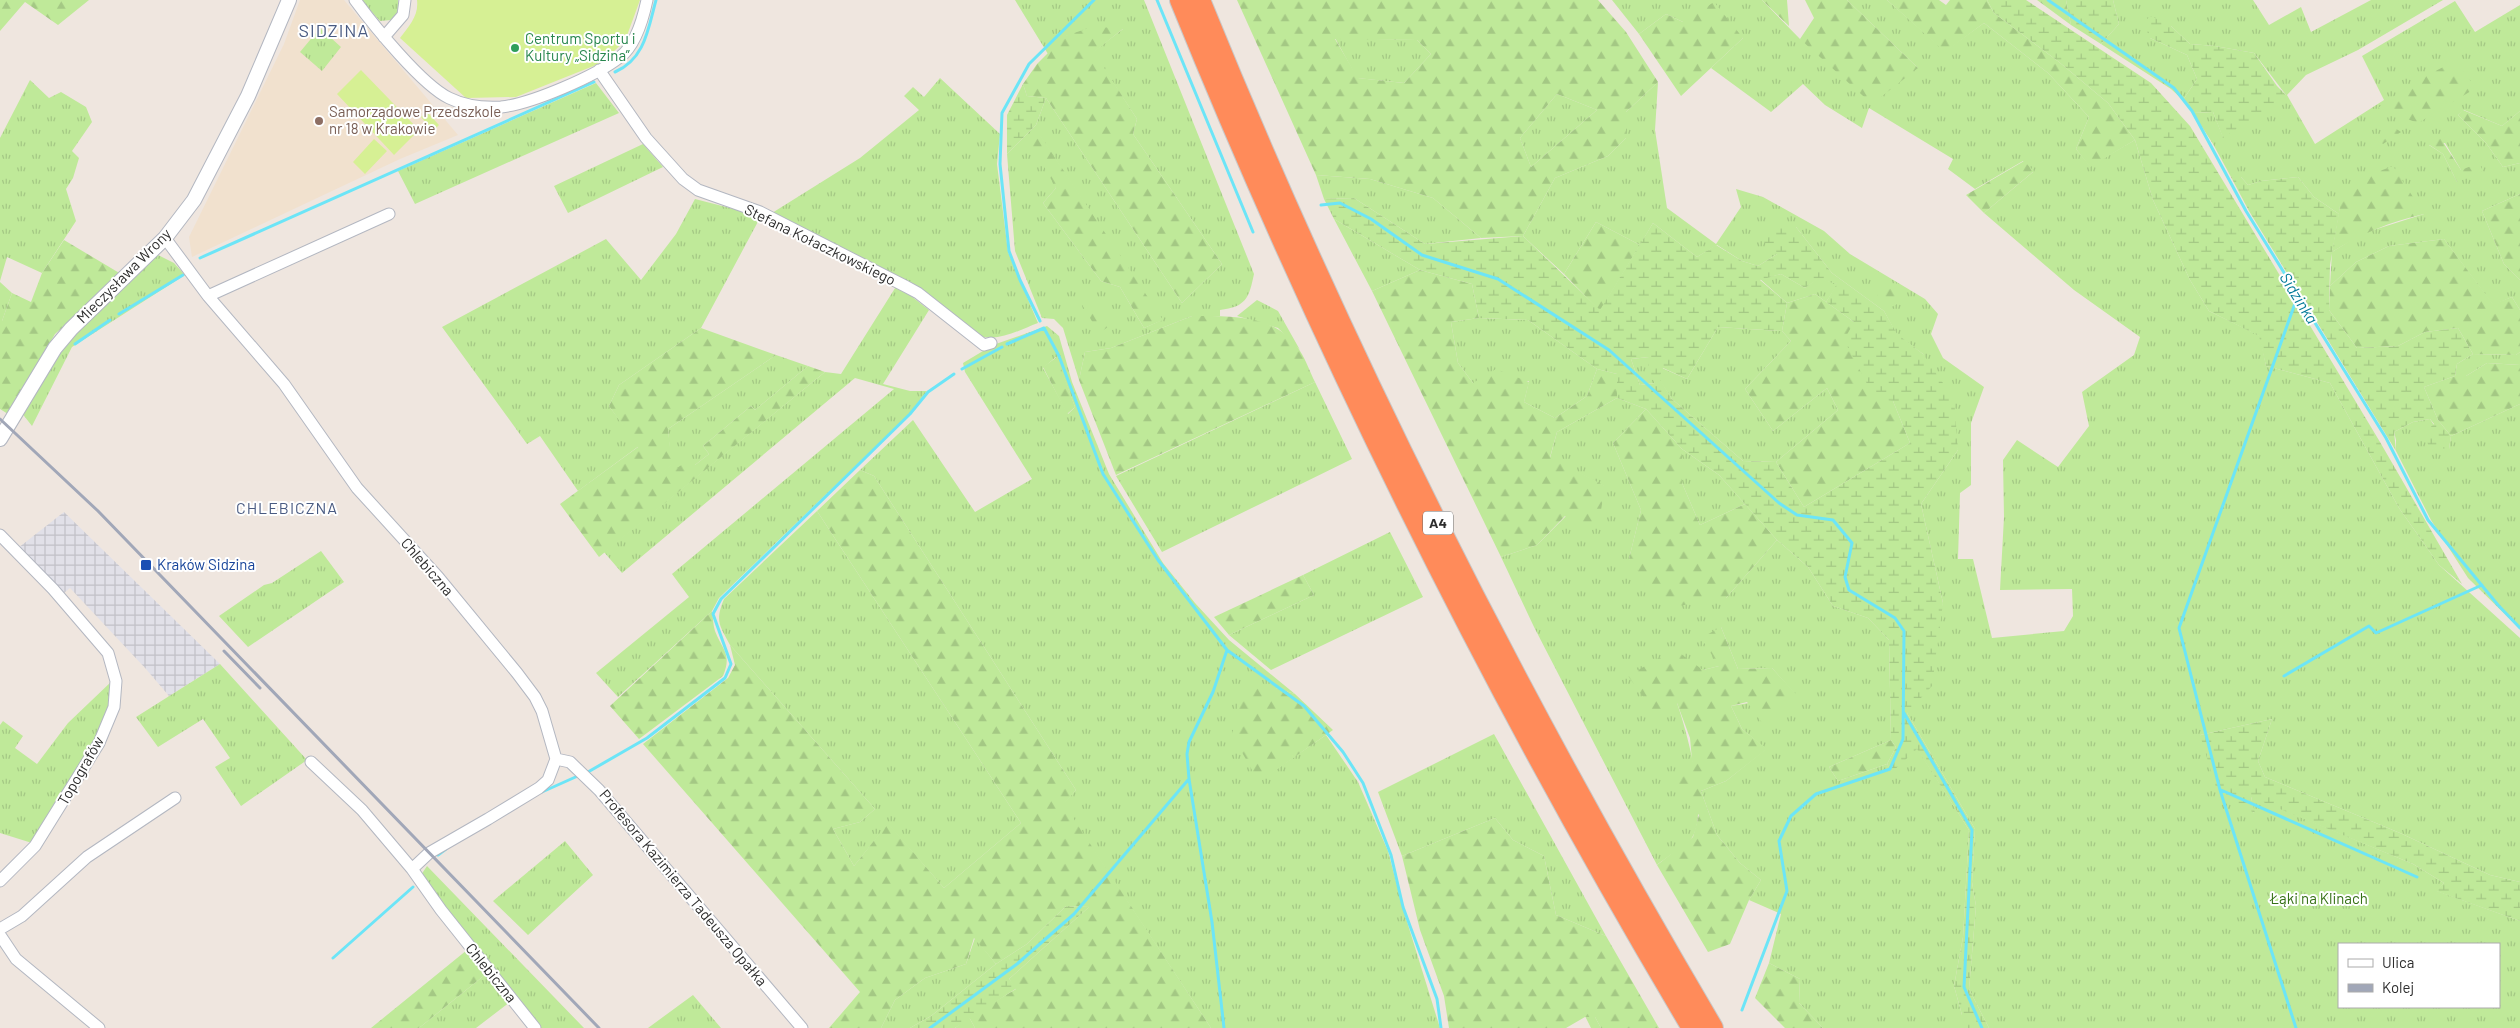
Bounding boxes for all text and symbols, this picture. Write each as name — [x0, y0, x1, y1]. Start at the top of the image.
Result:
district label: SIDZINA — [299, 19, 369, 41]
place label: Centrum Sportu i Kultury „Sidzina” — [525, 29, 636, 64]
marker: Centrum Sportu i Kultury „Sidzina” — [509, 42, 521, 54]
place label: Samorządowe Przedszkole nr 18 w Krakowie — [329, 102, 501, 137]
marker: Samorządowe Przedszkole nr 18 w Krakowie — [313, 115, 325, 127]
street label: Stefana Kołaczkowskiego — [742, 200, 899, 289]
street label: Mieczysława Wrony — [72, 224, 174, 326]
water label: Sidzinka — [2276, 269, 2323, 327]
district label: CHLEBICZNA — [236, 498, 338, 517]
road number: A4 — [1423, 512, 1453, 534]
street label: Chlebiczna — [398, 534, 458, 599]
place label: Kraków Sidzina — [157, 555, 255, 573]
marker: Kraków Sidzina — [139, 558, 153, 572]
street label: Topografów — [53, 733, 107, 808]
street label: Profesora Kazimierza Tadeusza Opałka — [596, 785, 771, 989]
park label: Łąki na Klinach — [2269, 889, 2368, 907]
street label: Chlebiczna — [462, 939, 521, 1006]
legend — [2338, 943, 2500, 1008]
text: Ulica — [2382, 953, 2414, 971]
text: Kolej — [2382, 978, 2414, 996]

